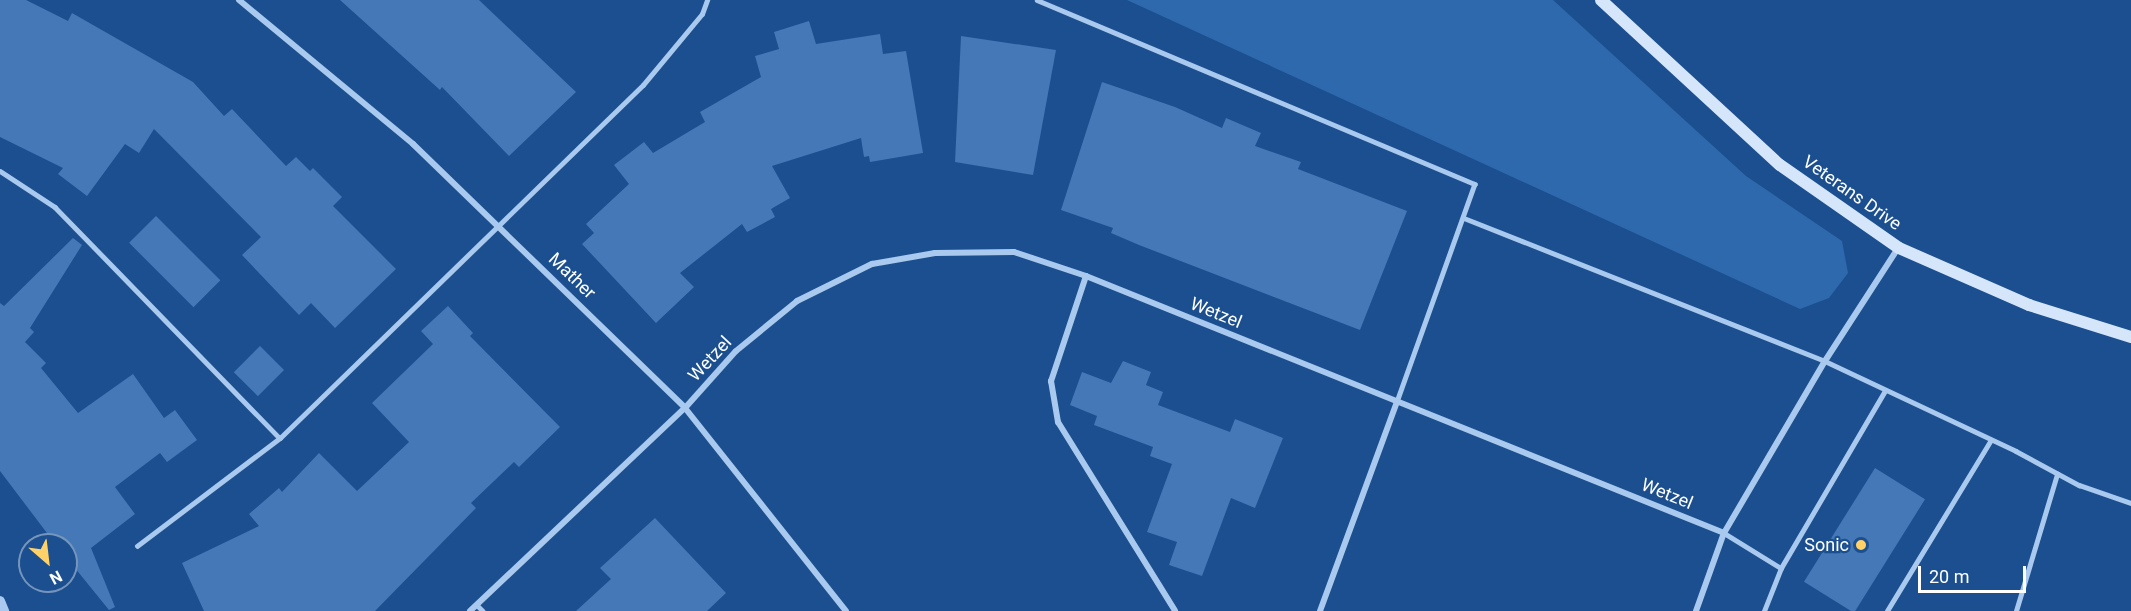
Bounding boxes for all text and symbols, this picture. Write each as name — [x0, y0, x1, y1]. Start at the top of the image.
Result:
street label: Veterans Drive — [1798, 151, 1906, 235]
street label: Mather — [544, 248, 600, 304]
street label: Wetzel — [1187, 293, 1245, 333]
street label: Wetzel — [684, 332, 736, 386]
street label: Wetzel — [1638, 474, 1696, 514]
north arrow — [18, 533, 78, 593]
place label: Sonic — [1804, 534, 1849, 556]
marker: Sonic — [1854, 538, 1868, 552]
scale bar — [1921, 554, 2029, 592]
text: 20 m — [1929, 566, 1969, 587]
text: N — [46, 567, 65, 589]

